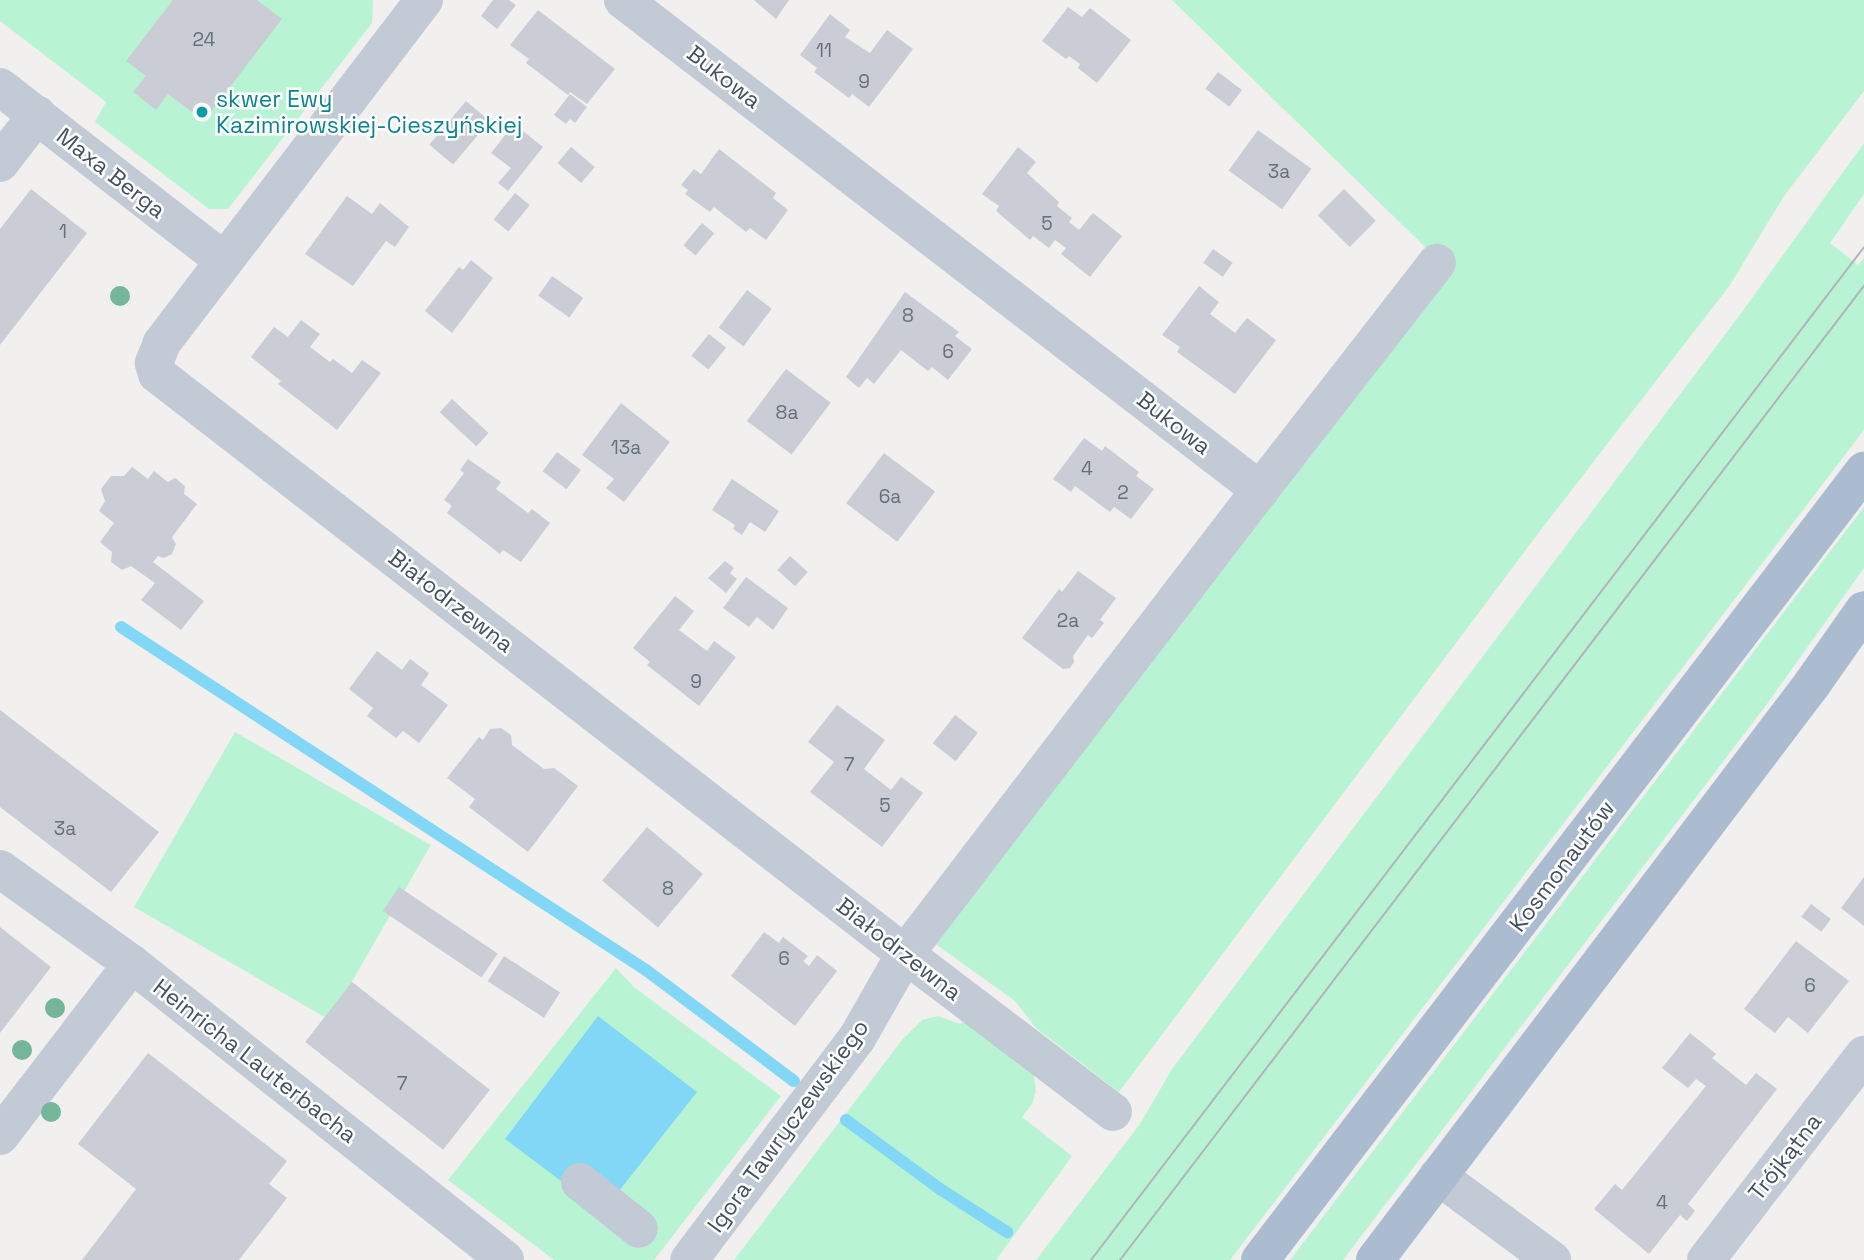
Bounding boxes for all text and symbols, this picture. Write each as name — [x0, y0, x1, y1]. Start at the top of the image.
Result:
house number: 24 — [193, 29, 215, 51]
street label: Bukowa — [681, 40, 767, 114]
house number: 11 — [816, 40, 832, 62]
house number: 9 — [858, 71, 870, 93]
place label: skwer Ewy Kazimirowskiej-Cieszyńskiej — [216, 85, 522, 139]
marker: skwer Ewy Kazimirowskiej-Cieszyńskiej — [194, 104, 210, 120]
street label: Maxa Berga — [51, 122, 171, 224]
house number: 3a — [1268, 161, 1290, 183]
house number: 5 — [1041, 213, 1053, 235]
house number: 1 — [59, 221, 67, 243]
house number: 8 — [902, 305, 914, 327]
house number: 6 — [942, 341, 954, 363]
street label: Bukowa — [1131, 386, 1217, 460]
house number: 8a — [776, 402, 798, 424]
house number: 13a — [611, 437, 641, 459]
house number: 4 — [1081, 458, 1093, 480]
house number: 2 — [1117, 482, 1129, 504]
house number: 6a — [879, 486, 901, 508]
street label: Białodrzewna — [383, 544, 519, 658]
house number: 2a — [1057, 610, 1079, 632]
house number: 9 — [690, 671, 702, 693]
house number: 7 — [844, 754, 854, 776]
house number: 5 — [879, 795, 891, 817]
street label: Kosmonautów — [1504, 795, 1620, 937]
house number: 3a — [54, 818, 76, 840]
house number: 8 — [662, 878, 674, 900]
street label: Białodrzewna — [831, 892, 967, 1006]
house number: 6 — [778, 948, 790, 970]
street label: Heinricha Lauterbacha — [148, 973, 362, 1149]
house number: 6 — [1804, 975, 1816, 997]
street label: Igora Tawryczewskiego — [701, 1014, 875, 1238]
house number: 7 — [397, 1073, 407, 1095]
street label: Trójkątna — [1743, 1108, 1827, 1206]
house number: 4 — [1656, 1192, 1668, 1214]

